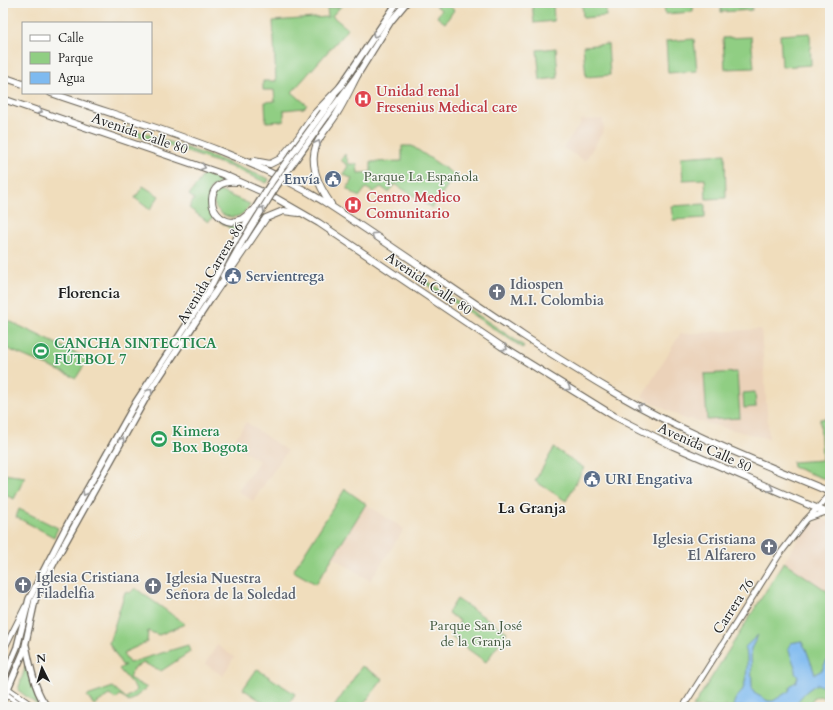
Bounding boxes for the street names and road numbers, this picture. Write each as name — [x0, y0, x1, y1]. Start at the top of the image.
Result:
street label: Avenida Calle 80 — [89, 108, 191, 159]
street label: Avenida Carrera 86 — [173, 219, 248, 327]
street label: Avenida Calle 80 — [382, 247, 476, 320]
street label: Avenida Calle 80 — [655, 418, 755, 477]
street label: Carrera 76 — [708, 575, 758, 638]

